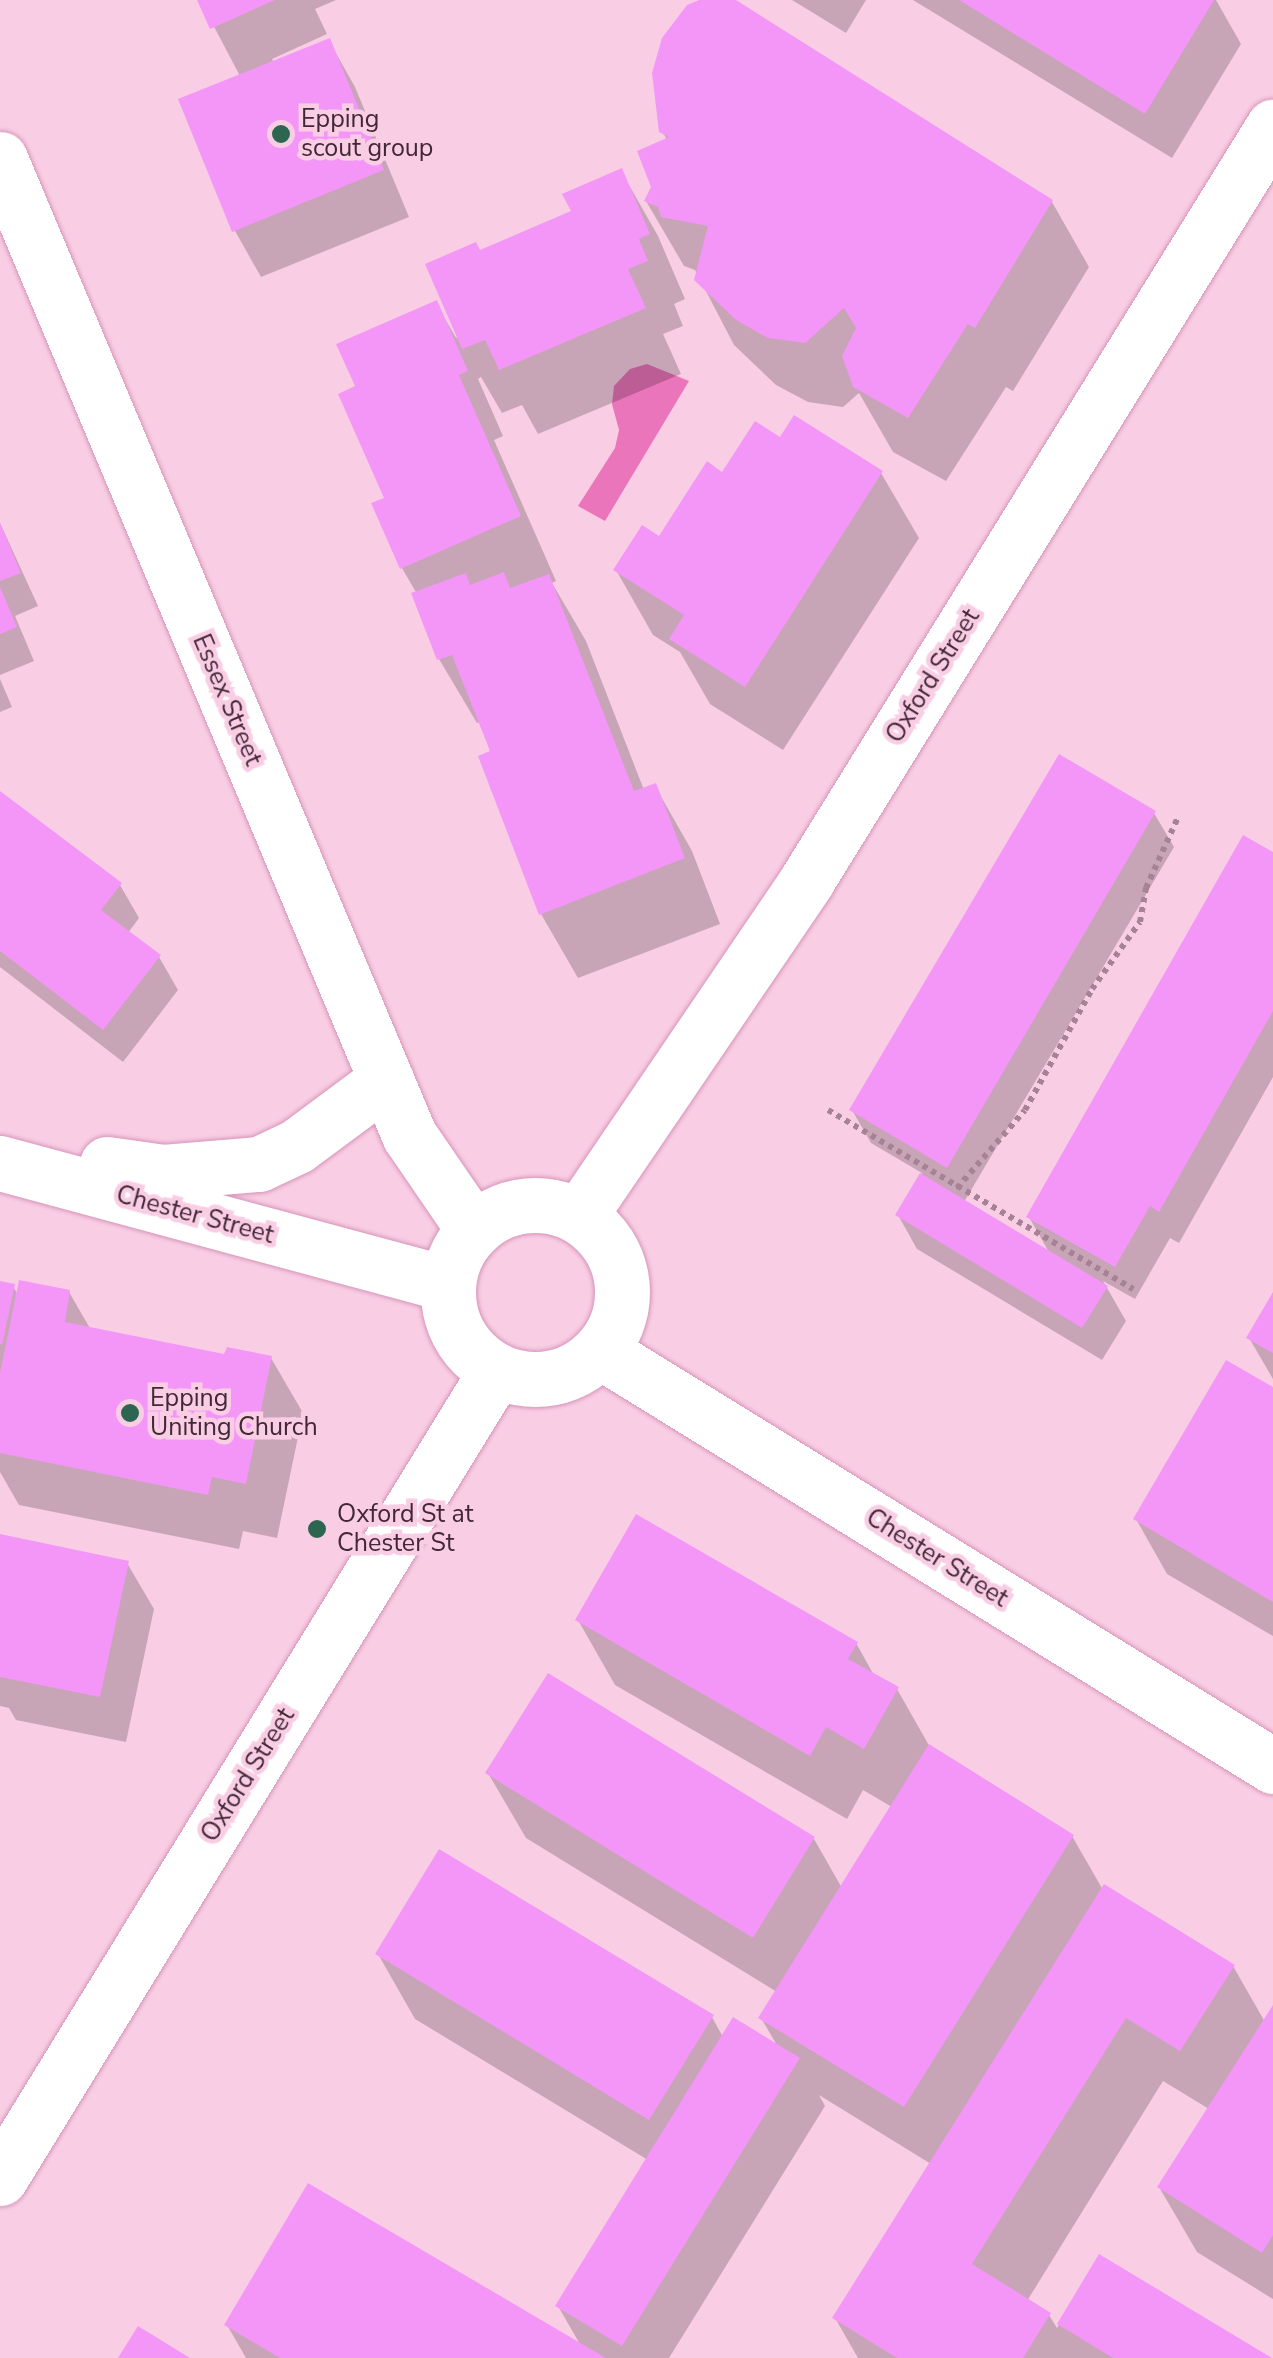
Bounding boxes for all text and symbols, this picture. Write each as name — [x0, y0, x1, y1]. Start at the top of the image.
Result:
place label: Epping scout group — [301, 105, 433, 164]
marker: Epping scout group — [270, 123, 292, 145]
street label: Oxford Street — [880, 604, 986, 748]
street label: Essex Street — [186, 630, 268, 770]
street label: Chester Street — [113, 1180, 277, 1250]
place label: Epping Uniting Church — [150, 1384, 318, 1443]
marker: Epping Uniting Church — [119, 1402, 141, 1424]
place label: Oxford St at Chester St — [337, 1500, 473, 1559]
street label: Chester Street — [860, 1502, 1014, 1614]
marker: Oxford St at Chester St — [306, 1518, 328, 1540]
street label: Oxford Street — [195, 1703, 301, 1847]

